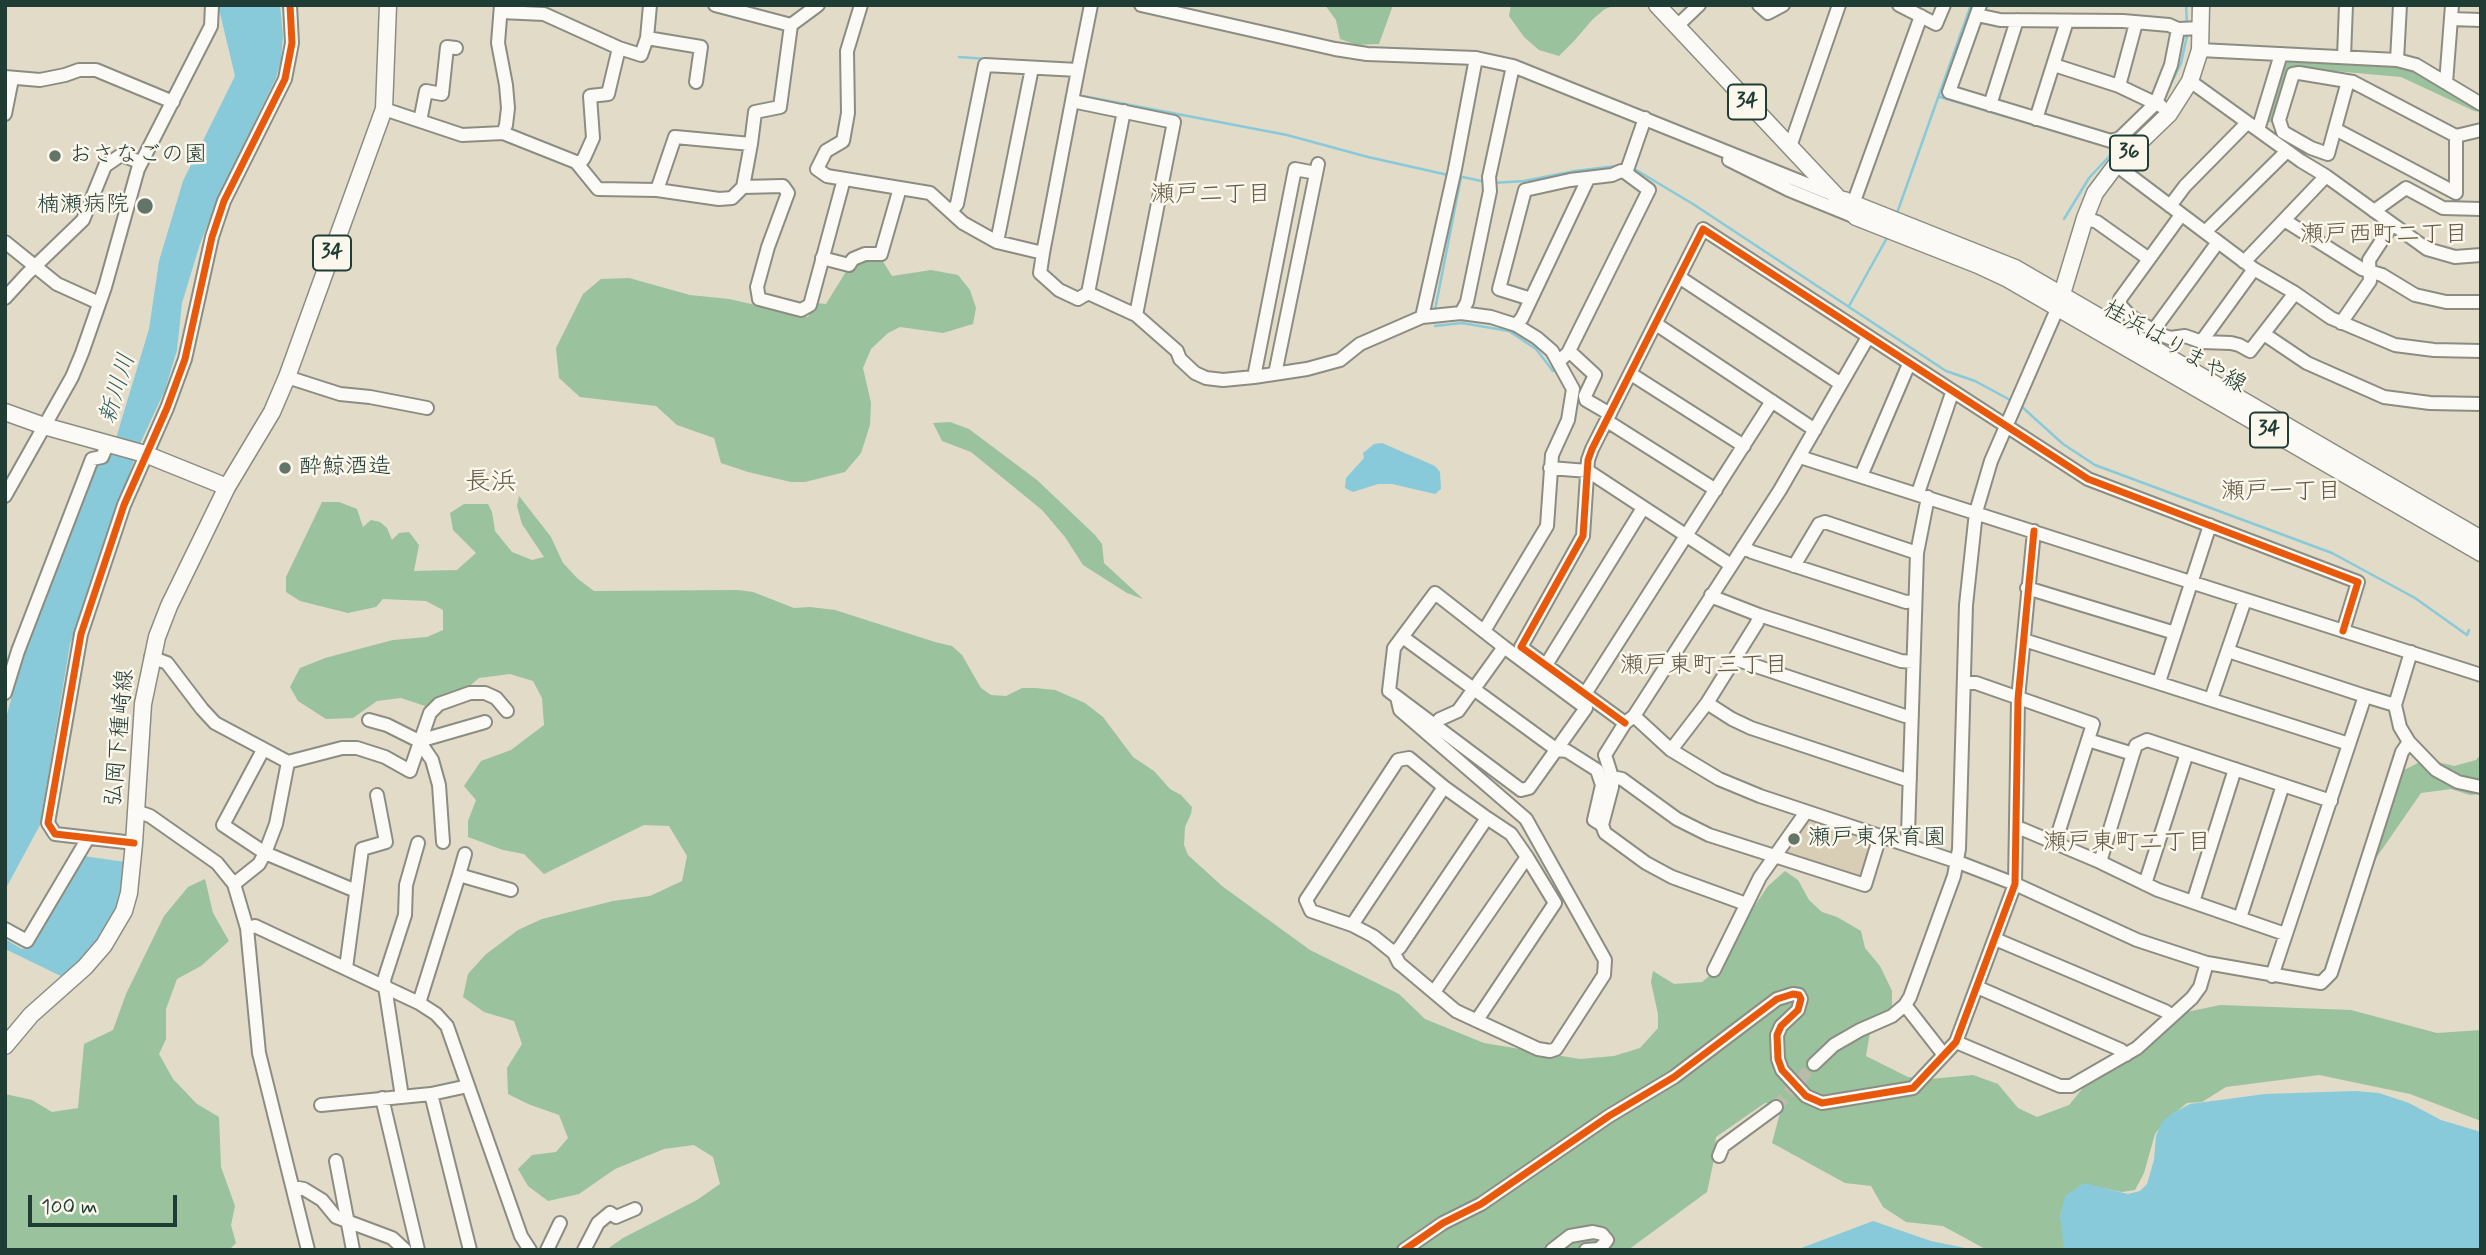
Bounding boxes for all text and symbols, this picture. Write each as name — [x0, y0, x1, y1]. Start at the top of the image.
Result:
road number: 34 — [1728, 84, 1766, 119]
road number: 36 — [2110, 136, 2148, 170]
place label: おさなごの園 — [69, 142, 207, 170]
marker: おさなごの園 — [47, 148, 63, 164]
district label: 瀬戸二丁目 — [1151, 182, 1271, 210]
place label: 楠瀬病院 — [37, 192, 129, 220]
marker: 楠瀬病院 — [135, 196, 155, 216]
district label: 瀬戸西町二丁目 — [2300, 222, 2468, 250]
road number: 34 — [313, 236, 351, 270]
street label: 桂浜はりまや線 — [2097, 296, 2251, 400]
water label: 新川川 — [95, 350, 143, 428]
road number: 34 — [2250, 412, 2288, 448]
place label: 酔鯨酒造 — [299, 454, 391, 482]
marker: 酔鯨酒造 — [277, 460, 293, 476]
district label: 長浜 — [465, 468, 517, 500]
district label: 瀬戸一丁目 — [2221, 479, 2341, 507]
district label: 瀬戸東町三丁目 — [1620, 653, 1788, 681]
street label: 弘岡下種崎線 — [101, 668, 141, 808]
place label: 瀬戸東保育園 — [1808, 825, 1946, 853]
district label: 瀬戸東町二丁目 — [2043, 830, 2211, 858]
marker: 瀬戸東保育園 — [1786, 831, 1802, 847]
scale bar — [32, 1182, 180, 1226]
text: 100 m — [41, 1193, 97, 1221]

